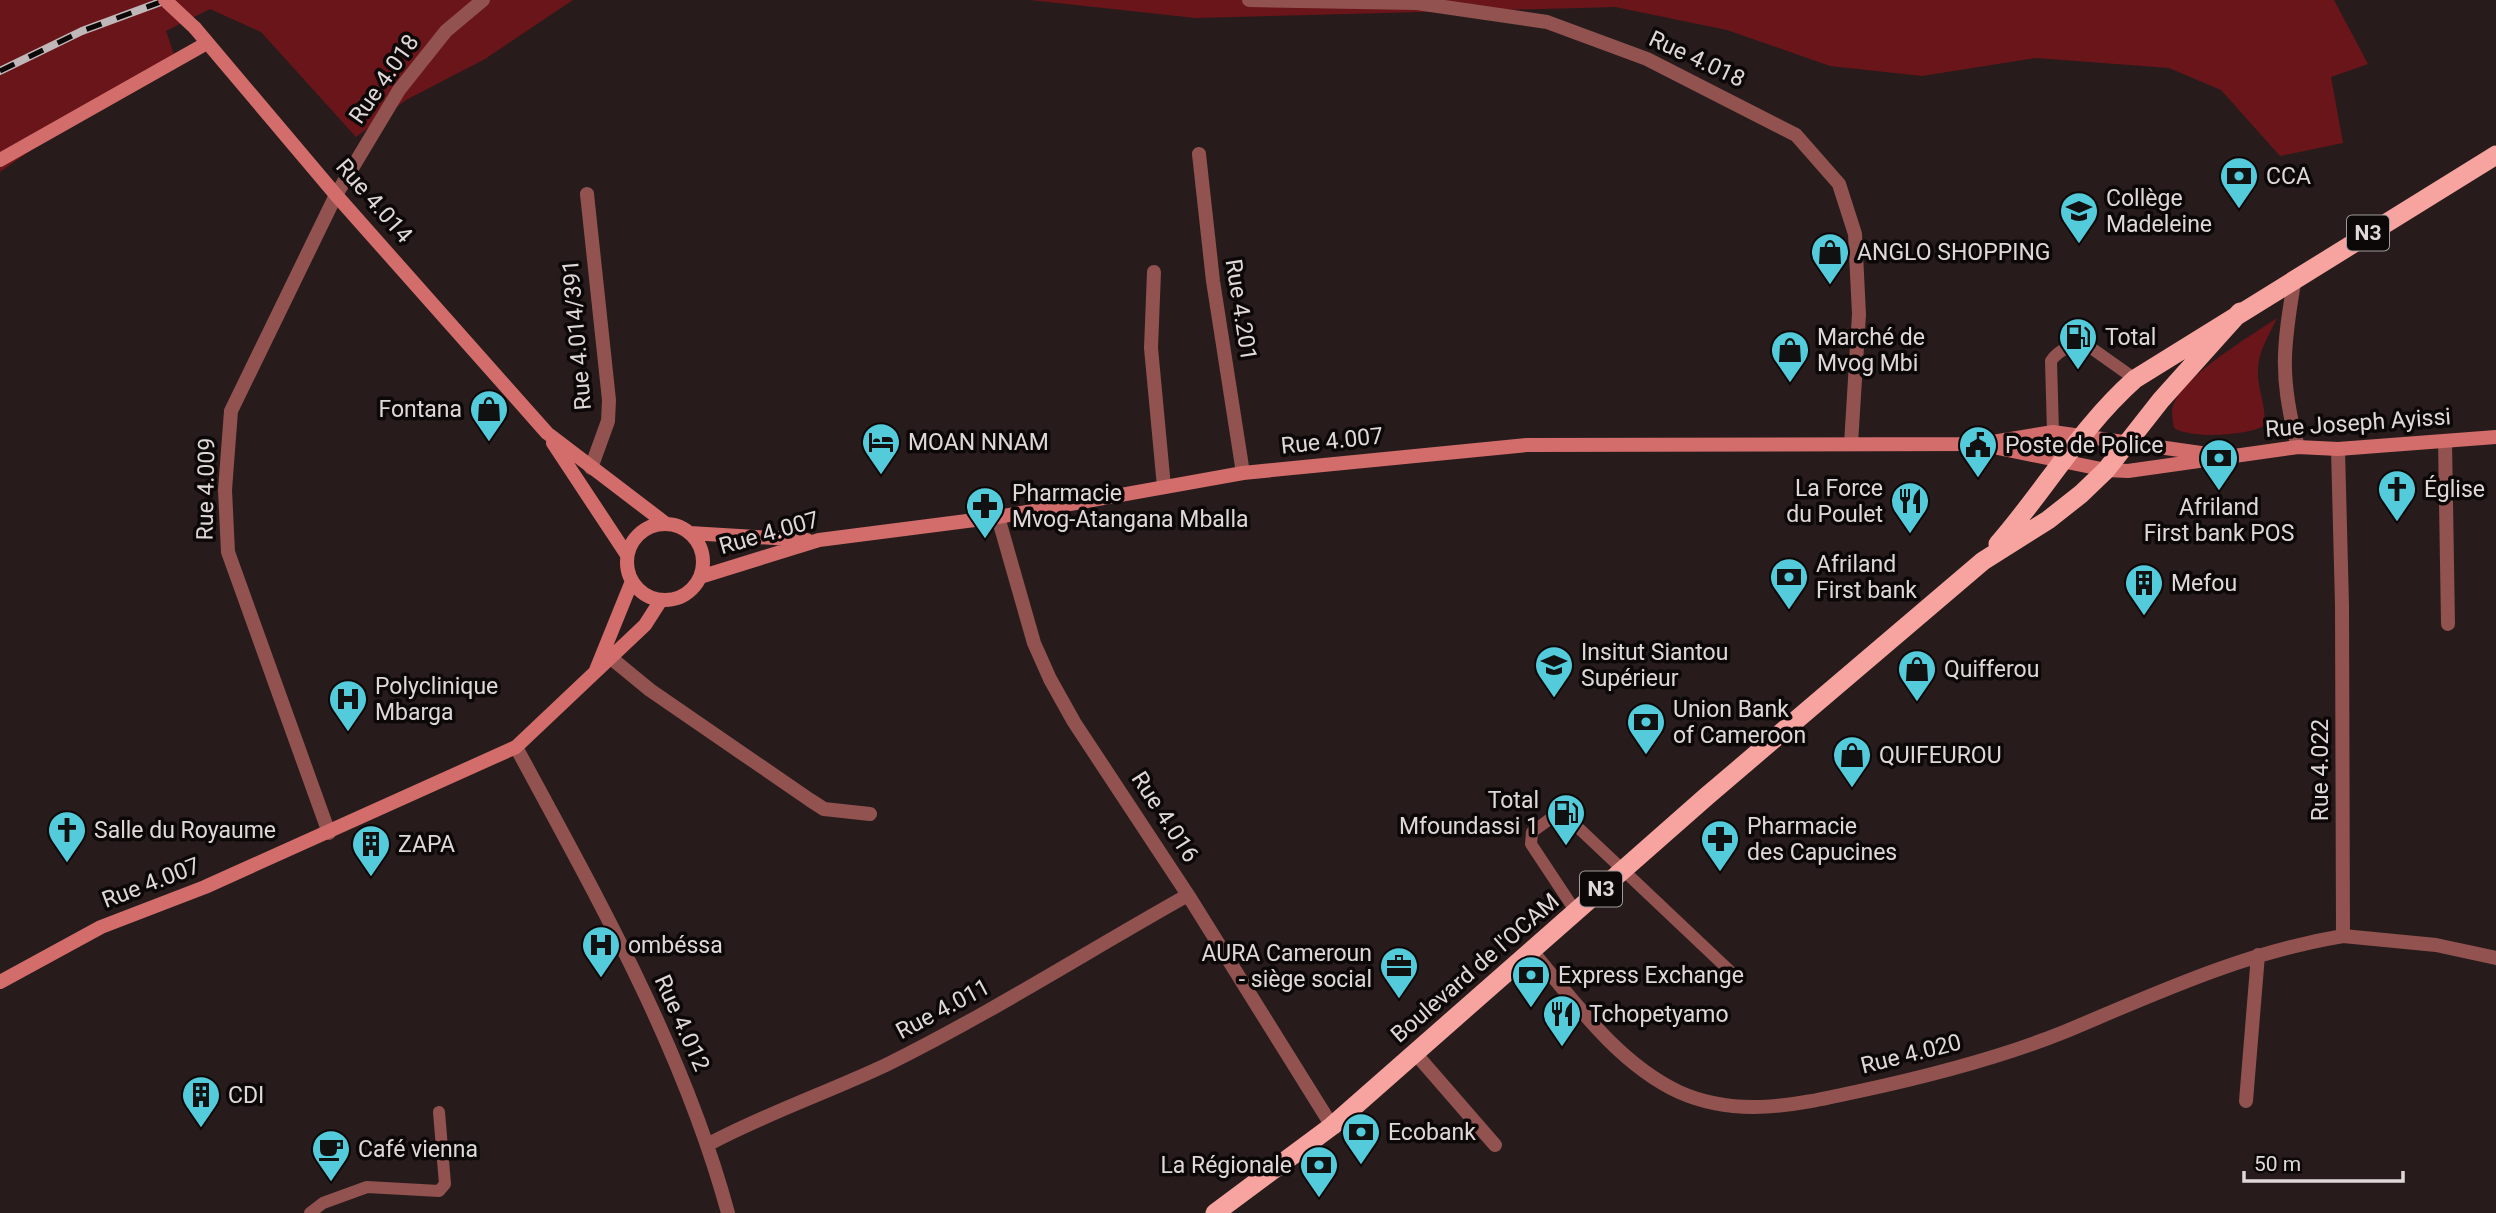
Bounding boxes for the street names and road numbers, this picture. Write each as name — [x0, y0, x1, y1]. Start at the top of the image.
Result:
street label: Rue 4.018 — [1645, 25, 1749, 93]
street label: Rue 4.018 — [344, 29, 424, 129]
street label: Rue 4.014 — [330, 153, 418, 249]
road number: N3 — [2347, 216, 2389, 250]
street label: Rue 4.201 — [1220, 257, 1262, 363]
street label: Rue 4.014/391 — [557, 259, 597, 411]
street label: Rue Joseph Ayissi — [2264, 403, 2452, 443]
street label: Rue 4.007 — [1280, 422, 1384, 460]
street label: Rue 4.009 — [192, 438, 220, 540]
street label: Rue 4.007 — [716, 506, 822, 560]
street label: Rue 4.022 — [2307, 719, 2334, 821]
street label: Rue 4.016 — [1126, 767, 1204, 867]
street label: Rue 4.007 — [98, 852, 204, 914]
road number: N3 — [1580, 872, 1622, 906]
street label: Boulevard de l'OCAM — [1385, 888, 1565, 1048]
street label: Rue 4.012 — [649, 971, 715, 1075]
street label: Rue 4.011 — [891, 973, 995, 1045]
street label: Rue 4.020 — [1858, 1028, 1964, 1080]

